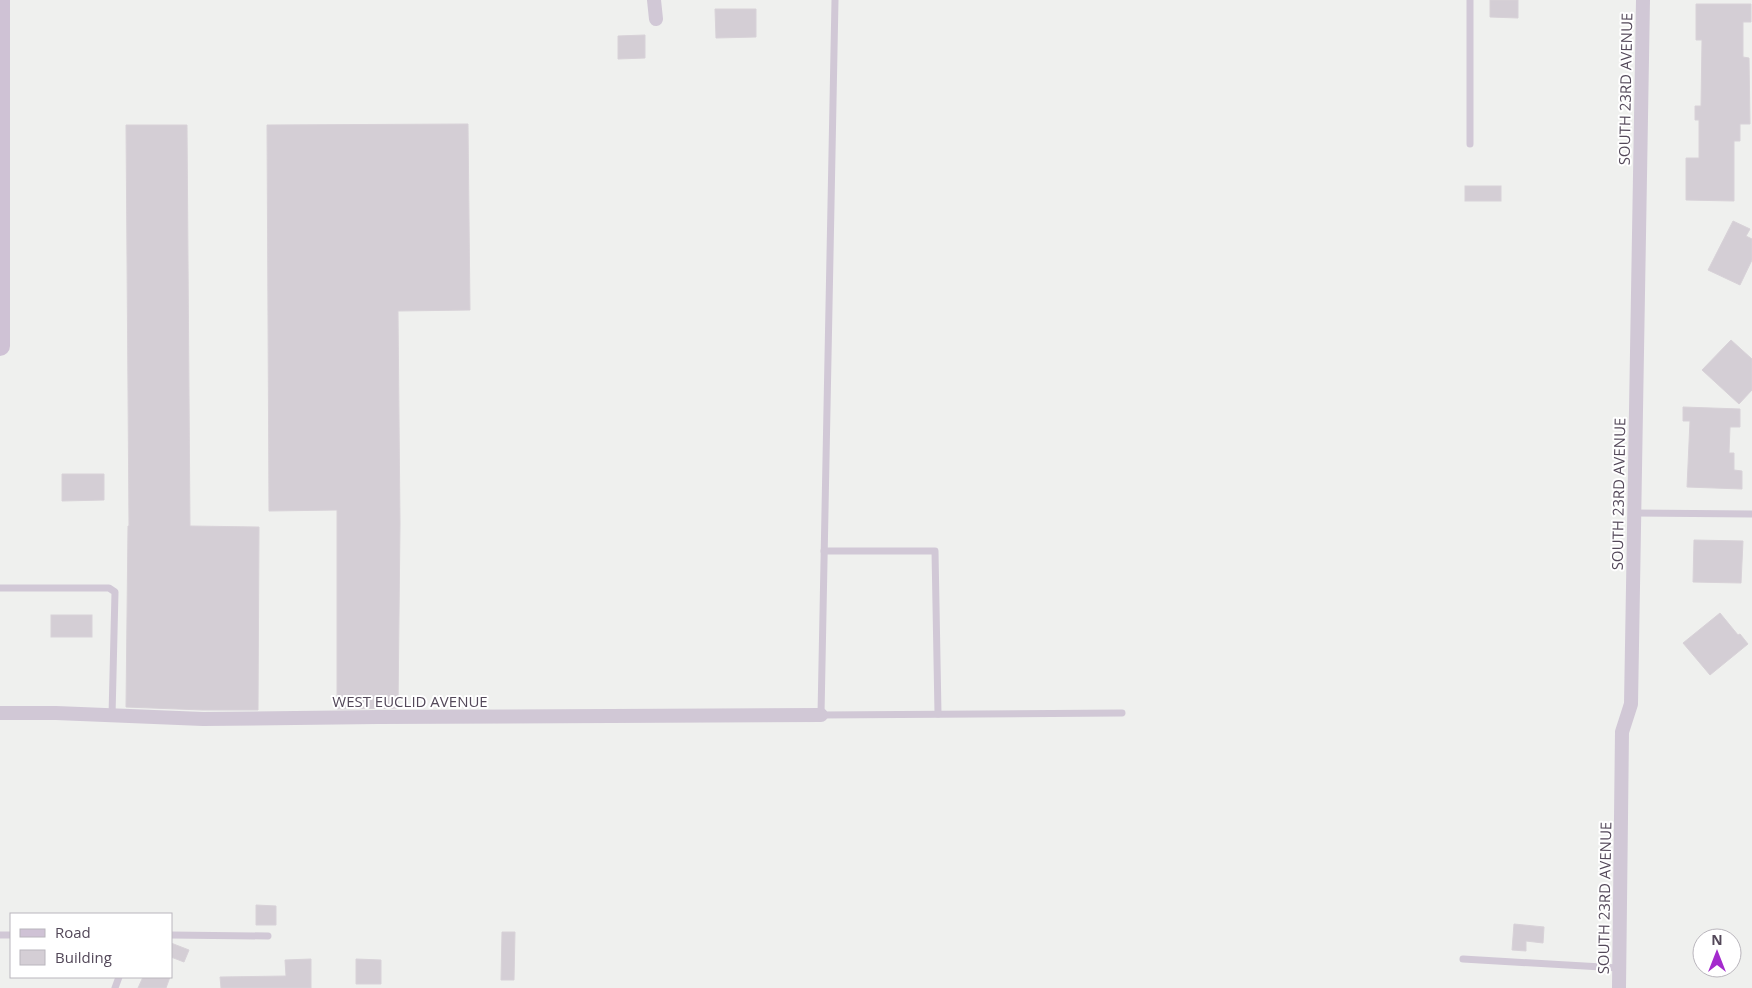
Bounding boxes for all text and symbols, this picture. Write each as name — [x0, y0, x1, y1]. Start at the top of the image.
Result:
street label: SOUTH 23RD AVENUE — [1614, 13, 1636, 165]
street label: SOUTH 23RD AVENUE — [1607, 418, 1629, 570]
street label: WEST EUCLID AVENUE — [332, 691, 488, 711]
street label: SOUTH 23RD AVENUE — [1593, 822, 1615, 974]
legend — [10, 913, 172, 978]
text: Road — [55, 922, 91, 942]
north arrow — [1692, 928, 1742, 978]
text: N — [1711, 930, 1723, 949]
text: Building — [55, 947, 112, 967]

